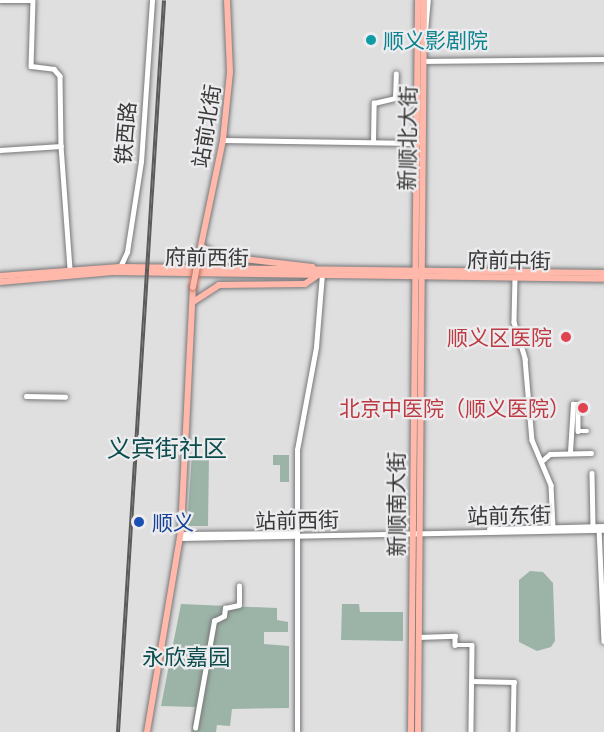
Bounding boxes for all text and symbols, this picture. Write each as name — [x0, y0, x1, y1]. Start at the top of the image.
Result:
place label: 顺义影剧院 — [383, 27, 488, 53]
marker: 顺义影剧院 — [364, 33, 378, 47]
street label: 站前北街 — [187, 83, 225, 169]
street label: 新顺北大街 — [393, 85, 421, 191]
street label: 铁西路 — [110, 101, 140, 165]
street label: 府前西街 — [165, 244, 249, 270]
street label: 府前中街 — [467, 247, 551, 273]
place label: 顺义区医院 — [447, 324, 552, 350]
marker: 顺义区医院 — [557, 328, 575, 346]
place label: 北京中医院（顺义医院） — [339, 395, 570, 421]
marker: 北京中医院（顺义医院） — [574, 399, 592, 417]
district label: 义宾街社区 — [107, 434, 227, 462]
street label: 新顺南大街 — [383, 452, 409, 556]
street label: 站前东街 — [467, 502, 551, 528]
street label: 站前西街 — [255, 507, 339, 533]
place label: 顺义 — [152, 509, 194, 535]
marker: 顺义 — [130, 513, 148, 531]
district label: 永欣嘉园 — [142, 644, 230, 670]

